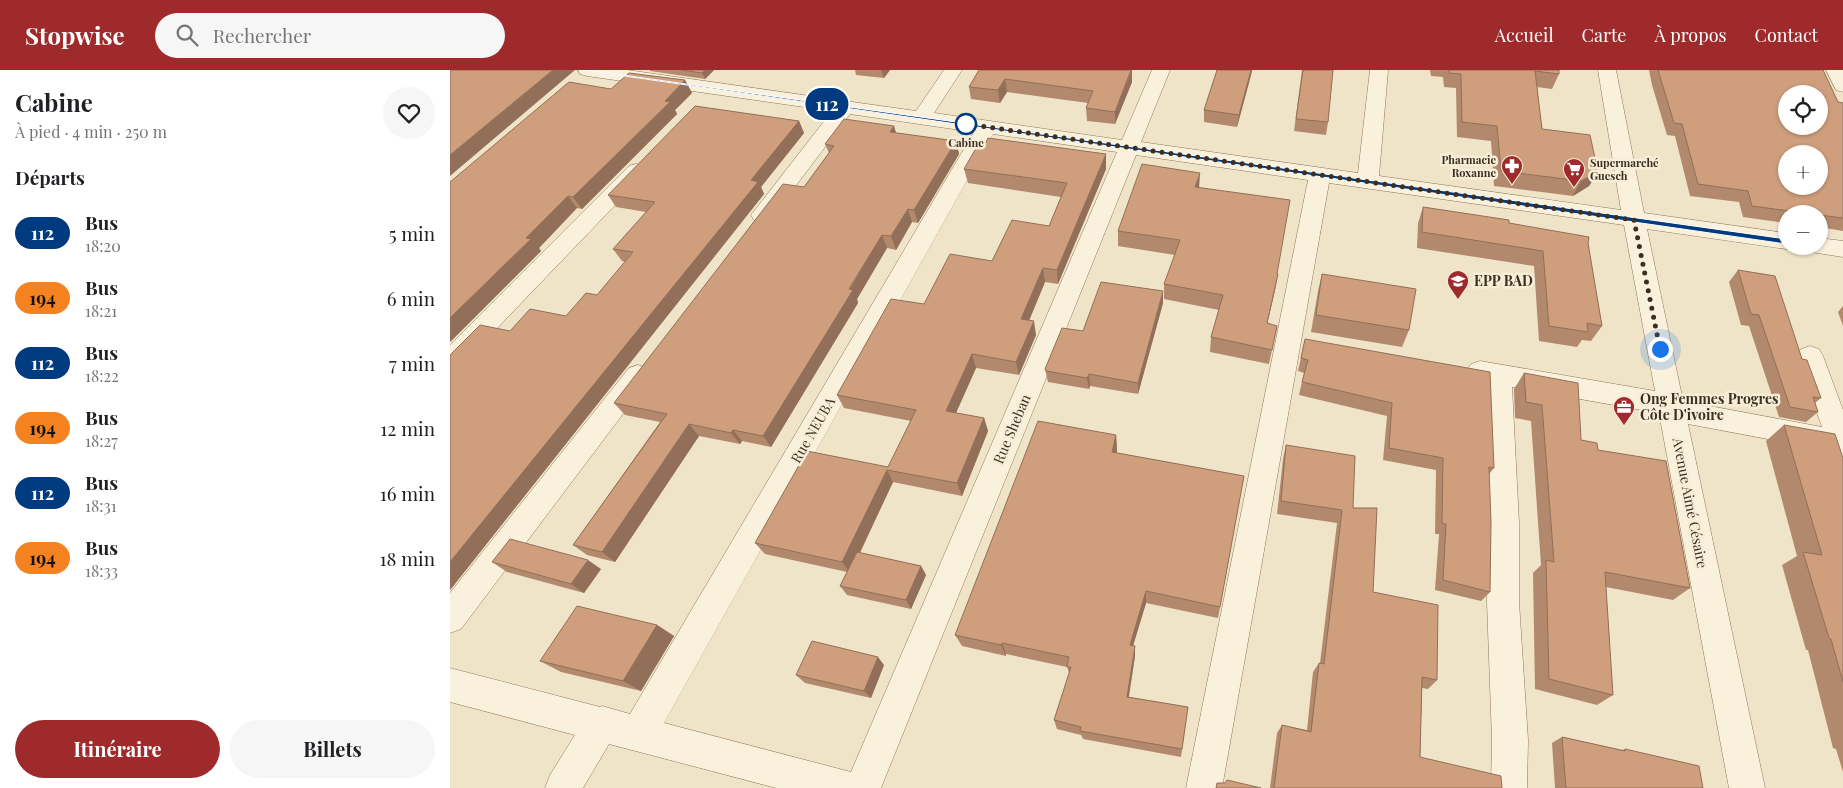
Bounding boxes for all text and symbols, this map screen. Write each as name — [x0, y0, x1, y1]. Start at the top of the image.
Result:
search box — [155, 13, 505, 58]
text: Stopwise — [25, 19, 125, 51]
icon: search — [173, 21, 201, 49]
text: Rechercher — [213, 22, 311, 48]
text: Accueil — [1495, 23, 1554, 47]
text: Carte — [1582, 23, 1626, 47]
text: À propos — [1654, 23, 1727, 47]
text: Contact — [1755, 23, 1818, 47]
map controls — [1778, 85, 1828, 255]
button: locate — [1778, 85, 1828, 135]
text: Cabine — [15, 86, 93, 118]
button: heart — [383, 87, 435, 139]
line badge: 112 — [798, 88, 856, 120]
text: 112 — [815, 92, 839, 116]
marker: Cabine — [955, 113, 977, 135]
text: À pied · 4 min · 250 m — [15, 121, 167, 142]
place label: Cabine — [948, 135, 984, 150]
button: + — [1778, 145, 1828, 195]
place label: Pharmacie Roxanne — [1441, 152, 1496, 180]
pharmacy icon: Pharmacie Roxanne — [1500, 154, 1524, 185]
place label: Supermarché Guesch — [1590, 155, 1659, 183]
supermarket icon: Supermarché Guesch — [1562, 157, 1586, 188]
text: Départs — [15, 164, 85, 190]
button: − — [1778, 205, 1828, 255]
text: Bus — [85, 209, 118, 235]
text: 5 min — [389, 220, 435, 246]
text: 112 — [31, 221, 54, 245]
text: 18:20 — [85, 235, 121, 256]
school or university icon: EPP BAD — [1446, 269, 1470, 300]
place label: EPP BAD — [1474, 271, 1533, 290]
text: Bus — [85, 274, 118, 300]
text: 6 min — [387, 285, 435, 311]
text: 194 — [29, 286, 56, 310]
text: 18:21 — [85, 300, 117, 321]
your location — [1648, 337, 1673, 362]
text: Bus — [85, 339, 118, 365]
text: 7 min — [389, 350, 435, 376]
text: 112 — [31, 351, 54, 375]
text: 18:22 — [85, 365, 119, 386]
place label: Ong Femmes Progres Côte D'ivoire — [1640, 389, 1778, 424]
street label: Rue Sheban — [988, 391, 1035, 467]
street label: Rue NEUBA — [786, 393, 839, 466]
office icon: Ong Femmes Progres Côte D'ivoire — [1612, 395, 1636, 426]
text: Bus — [85, 404, 118, 430]
text: 12 min — [380, 415, 435, 441]
text: 194 — [29, 416, 56, 440]
text: 18:27 — [85, 430, 118, 451]
street label: Avenue Aimé Césaire — [1668, 435, 1712, 570]
text: Bus — [85, 469, 118, 495]
text: 16 min — [380, 480, 435, 506]
text: 112 — [31, 481, 54, 505]
text: 18:31 — [85, 495, 117, 516]
text: Bus — [85, 534, 118, 560]
text: 18 min — [380, 545, 435, 571]
text: 194 — [29, 546, 56, 570]
text: 18:33 — [85, 560, 118, 581]
button: Itinéraire — [15, 720, 220, 778]
button: Billets — [230, 720, 435, 778]

